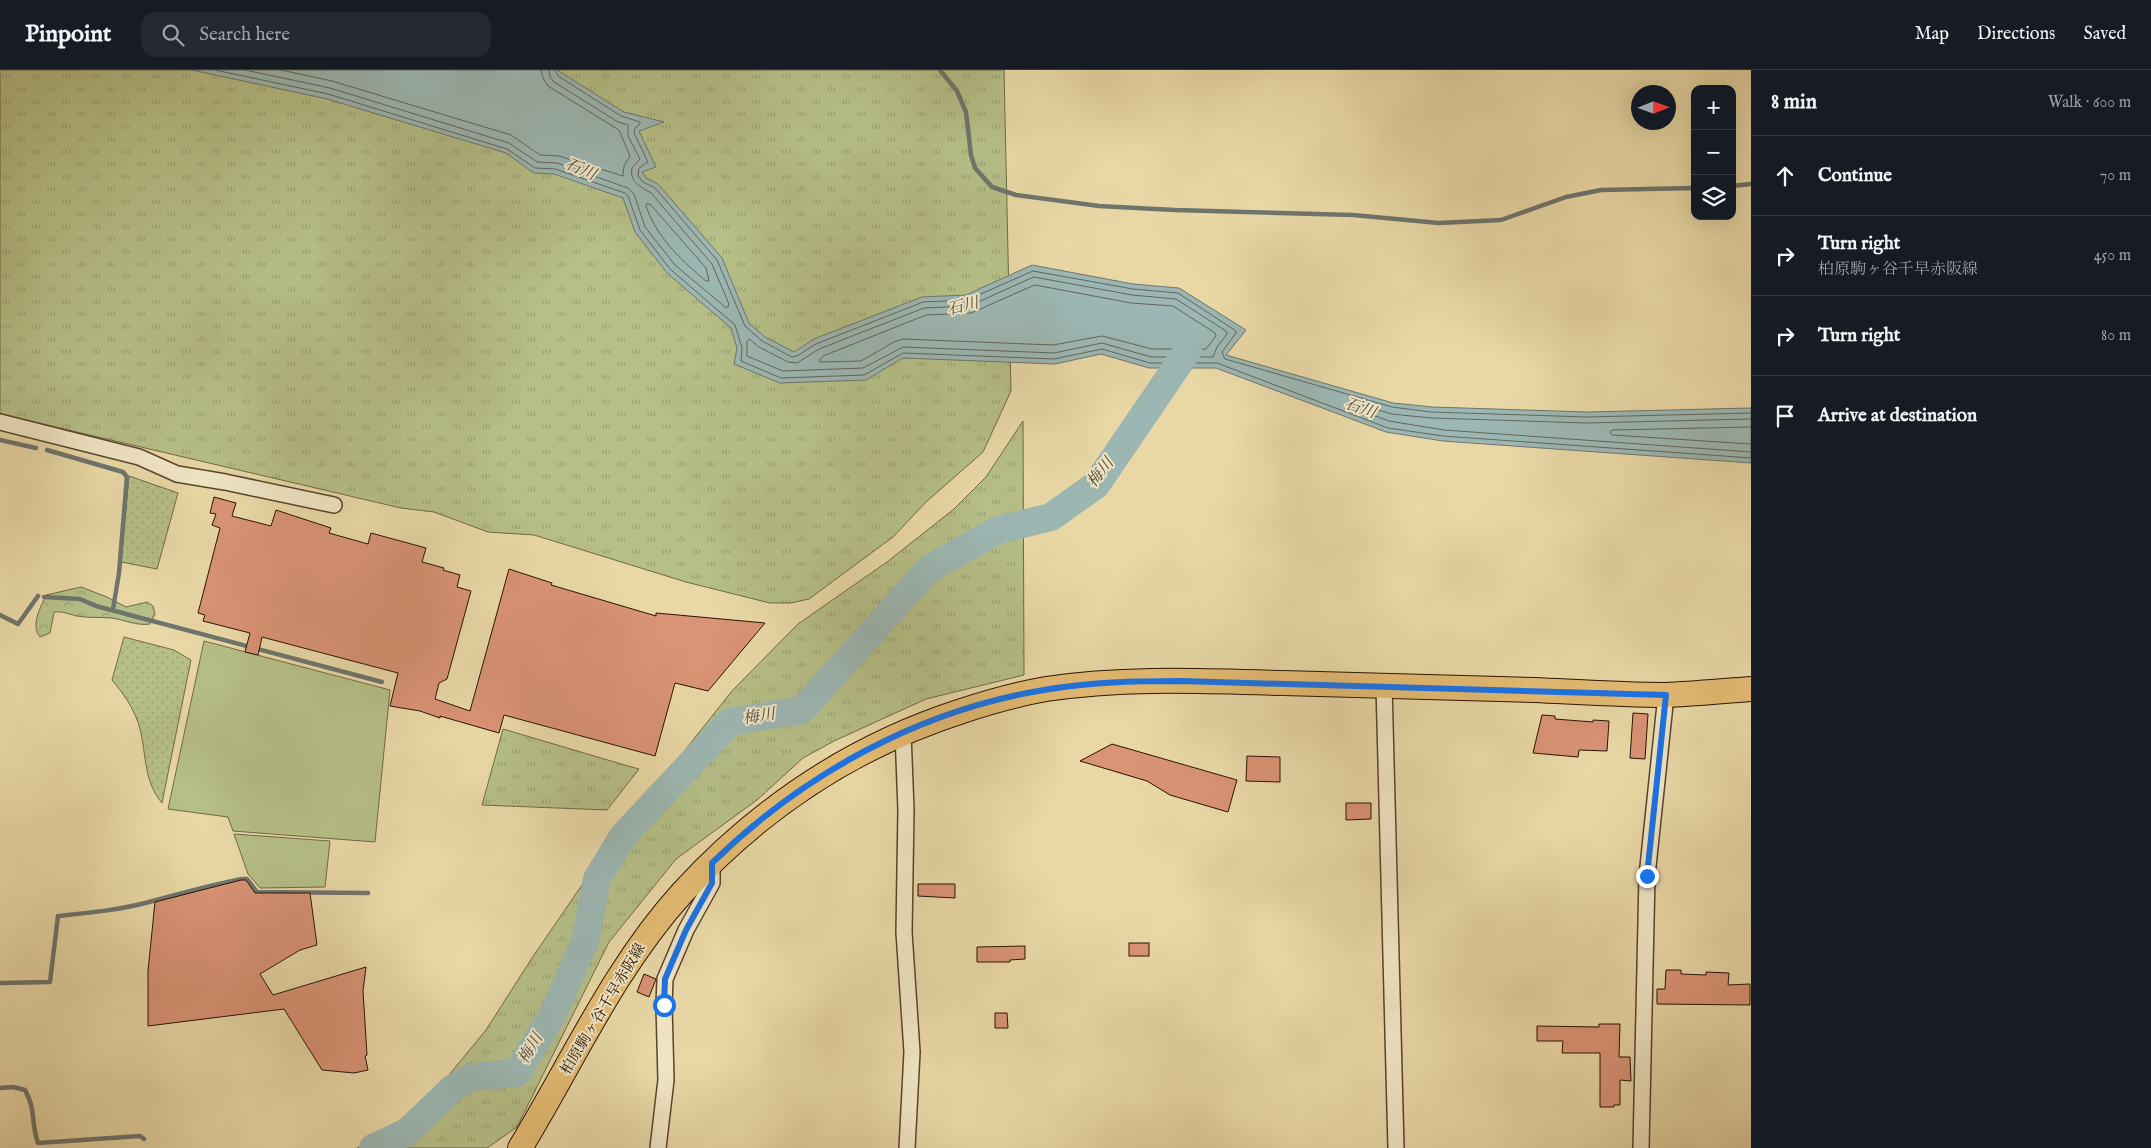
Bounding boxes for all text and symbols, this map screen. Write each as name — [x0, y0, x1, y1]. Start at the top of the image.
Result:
search box — [141, 12, 491, 57]
text: Pinpoint — [25, 19, 111, 50]
icon: search — [159, 21, 187, 49]
text: Search here — [199, 23, 290, 47]
text: Map — [1915, 23, 1949, 46]
text: Directions — [1977, 23, 2055, 46]
text: Saved — [2083, 23, 2126, 46]
north arrow — [1631, 85, 1676, 130]
map controls — [1691, 85, 1736, 220]
button: + — [1691, 85, 1736, 130]
text: 8 min — [1771, 89, 1817, 116]
text: Walk · 600 m — [2048, 93, 2131, 113]
button: − — [1691, 130, 1736, 175]
water label: 石川 — [561, 155, 600, 186]
icon: ahead — [1771, 162, 1799, 190]
text: Continue — [1818, 164, 1892, 188]
text: 70 m — [2100, 166, 2131, 186]
button: layers — [1691, 175, 1736, 220]
text: Turn right — [1818, 232, 1900, 256]
icon: right — [1771, 242, 1799, 270]
text: 450 m — [2094, 246, 2131, 266]
text: 柏原駒ヶ谷千早赤阪線 — [1818, 260, 1978, 280]
water label: 石川 — [945, 293, 983, 321]
icon: right — [1771, 322, 1799, 350]
text: Turn right — [1818, 324, 1900, 348]
text: 80 m — [2101, 326, 2131, 346]
water label: 石川 — [1342, 394, 1380, 424]
icon: arrive — [1771, 402, 1799, 430]
text: Arrive at destination — [1818, 404, 1977, 428]
water label: 梅川 — [1083, 453, 1120, 492]
water label: 梅川 — [742, 704, 778, 729]
route end — [1636, 865, 1659, 888]
street label: 柏原駒ヶ谷千早赤阪線 — [556, 940, 650, 1078]
route start — [653, 994, 676, 1017]
water label: 梅川 — [514, 1028, 549, 1068]

